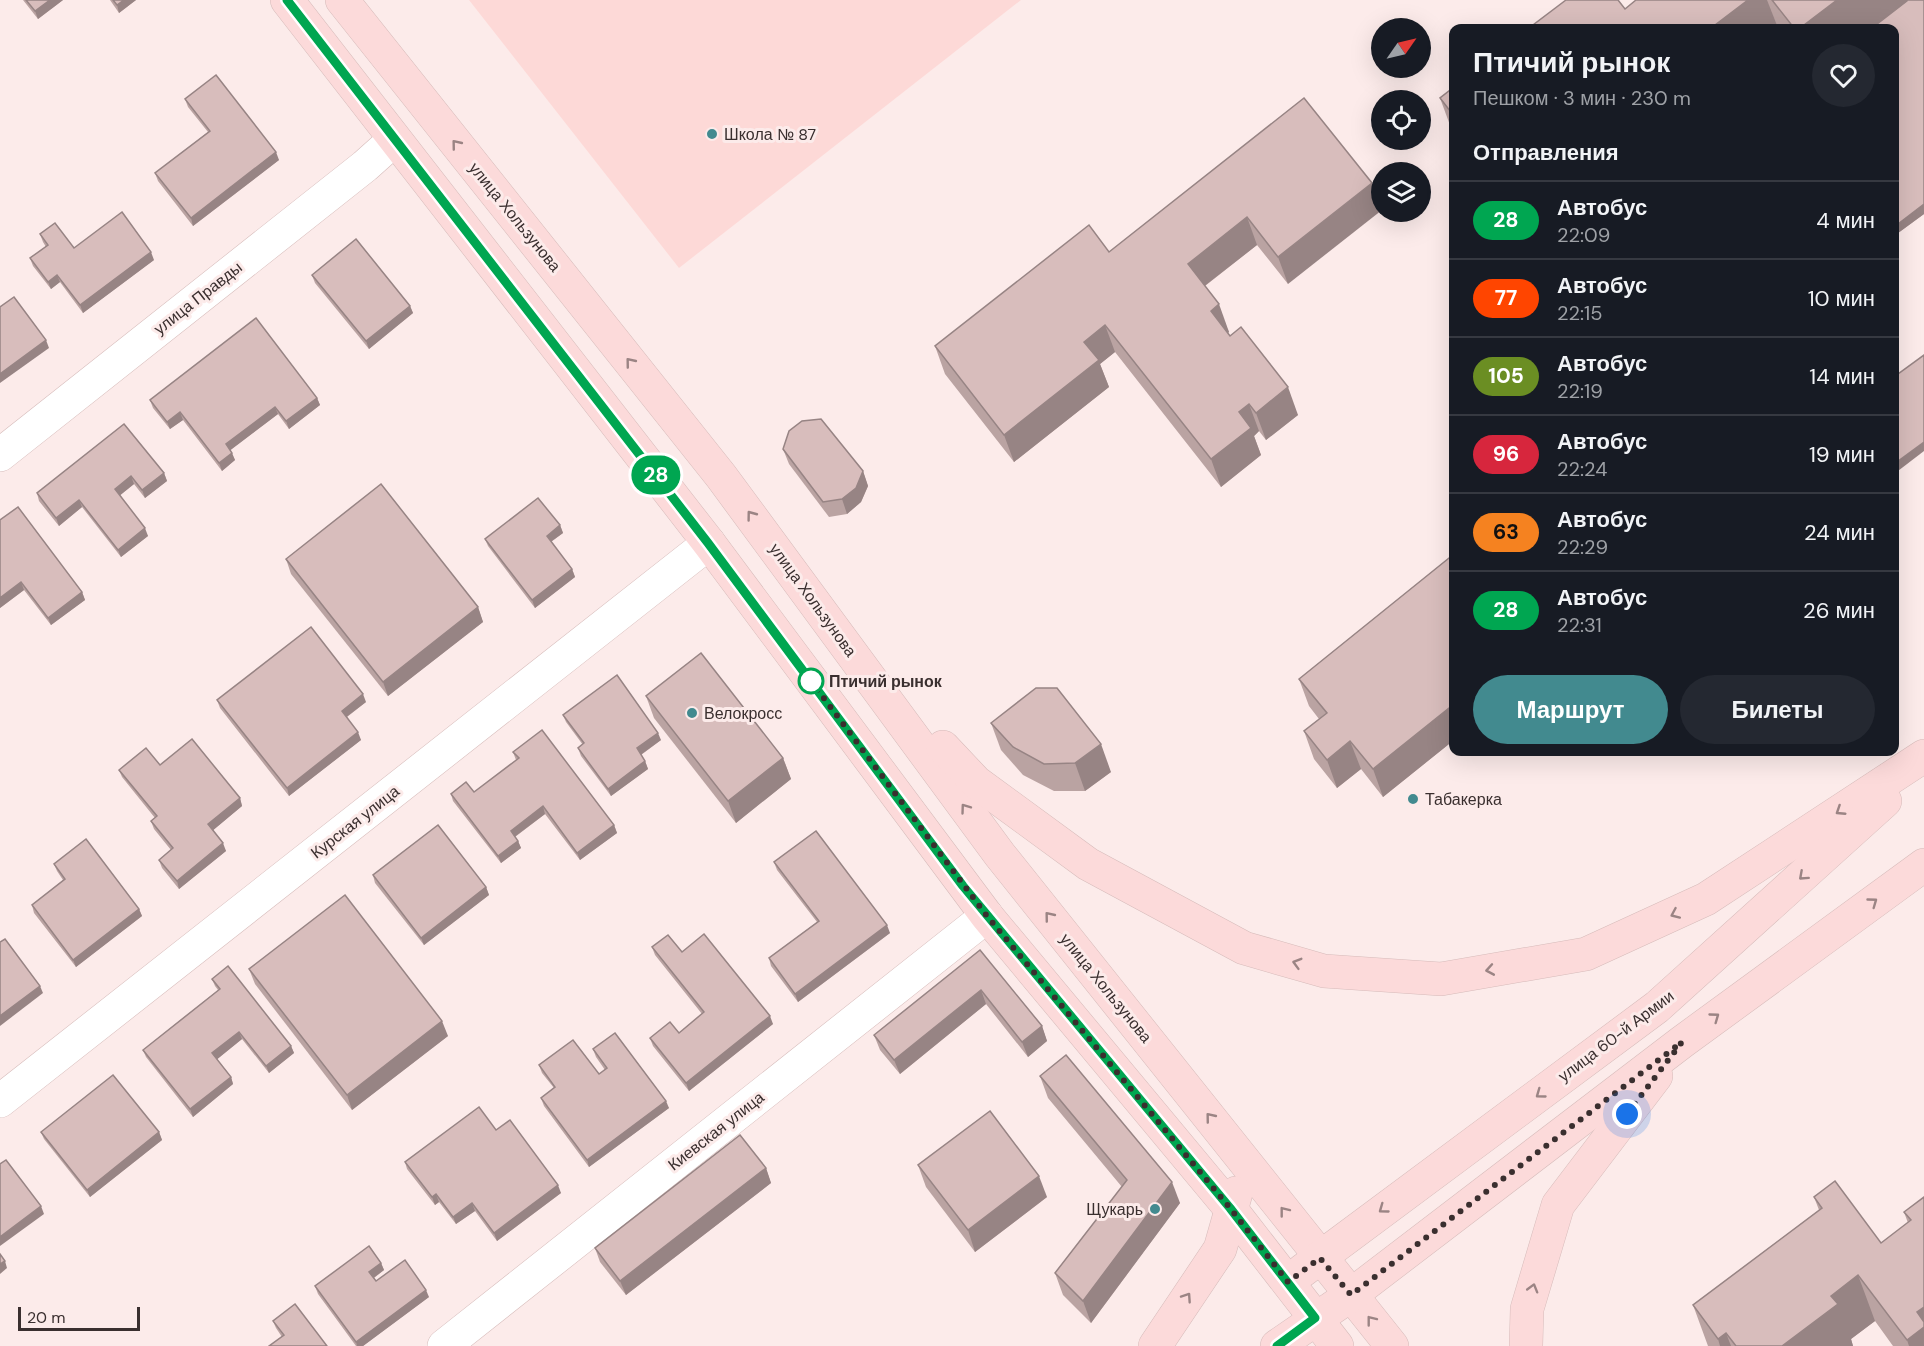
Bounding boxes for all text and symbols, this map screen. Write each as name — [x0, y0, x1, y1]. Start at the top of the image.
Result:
north arrow — [1371, 18, 1431, 78]
map controls — [1371, 18, 1431, 222]
text: Птичий рынок — [1473, 44, 1670, 81]
button: heart — [1812, 44, 1875, 107]
text: Пешком · 3 мин · 230 m — [1473, 85, 1691, 111]
button: locate — [1371, 90, 1431, 150]
place label: Школа № 87 — [724, 124, 816, 145]
marker: Школа № 87 — [705, 127, 719, 141]
text: Отправления — [1473, 138, 1619, 167]
one-way arrow — [453, 140, 464, 151]
street label: улица Хользунова — [464, 158, 566, 276]
button: layers — [1371, 162, 1431, 222]
text: Автобус — [1557, 193, 1647, 222]
text: 28 — [1493, 206, 1519, 234]
text: 4 мин — [1816, 206, 1875, 235]
text: 22:09 — [1557, 222, 1610, 248]
street label: улица Правды — [149, 257, 247, 339]
text: Автобус — [1557, 271, 1647, 300]
text: 77 — [1495, 284, 1517, 312]
text: 10 мин — [1808, 284, 1875, 313]
text: 22:15 — [1557, 300, 1603, 326]
text: Автобус — [1557, 349, 1647, 378]
one-way arrow — [627, 358, 638, 369]
text: 105 — [1488, 362, 1524, 390]
text: 14 мин — [1809, 362, 1875, 391]
text: 22:19 — [1557, 378, 1603, 404]
text: Автобус — [1557, 427, 1647, 456]
text: 96 — [1493, 440, 1519, 468]
text: 19 мин — [1809, 440, 1875, 469]
line badge: 28 — [629, 456, 683, 494]
text: 22:24 — [1557, 456, 1607, 482]
text: 28 — [643, 461, 669, 489]
text: Автобус — [1557, 505, 1647, 534]
one-way arrow — [747, 511, 758, 522]
text: 63 — [1493, 518, 1519, 546]
text: 24 мин — [1804, 518, 1875, 547]
text: 22:29 — [1557, 534, 1608, 560]
street label: улица Хользунова — [765, 539, 861, 661]
text: Автобус — [1557, 583, 1647, 612]
text: 28 — [1493, 596, 1519, 624]
text: 26 мин — [1803, 596, 1875, 625]
text: 22:31 — [1557, 612, 1602, 638]
marker: Птичий рынок — [798, 668, 824, 694]
place label: Птичий рынок — [829, 671, 943, 692]
button: Маршрут — [1473, 675, 1668, 744]
button: Билеты — [1680, 675, 1875, 744]
place label: Велокросс — [704, 703, 782, 724]
marker: Велокросс — [685, 706, 699, 720]
street label: Курская улица — [306, 781, 404, 863]
place label: Табакерка — [1425, 789, 1502, 810]
marker: Табакерка — [1406, 792, 1420, 806]
one-way arrow — [961, 804, 972, 815]
one-way arrow — [1836, 804, 1847, 815]
one-way arrow — [1799, 869, 1809, 880]
one-way arrow — [1866, 899, 1877, 910]
one-way arrow — [1670, 906, 1681, 918]
one-way arrow — [1045, 912, 1056, 923]
street label: улица Хользунова — [1055, 929, 1157, 1047]
one-way arrow — [1292, 958, 1302, 971]
one-way arrow — [1485, 964, 1494, 976]
street label: улица 60-й Армии — [1554, 986, 1678, 1086]
one-way arrow — [1709, 1014, 1720, 1025]
one-way arrow — [1535, 1086, 1546, 1097]
street label: Киевская улица — [664, 1087, 768, 1175]
your location — [1612, 1099, 1642, 1129]
one-way arrow — [1207, 1113, 1218, 1124]
place label: Щукарь — [1086, 1199, 1143, 1220]
marker: Щукарь — [1148, 1202, 1162, 1216]
one-way arrow — [1378, 1202, 1389, 1213]
one-way arrow — [1281, 1207, 1292, 1218]
one-way arrow — [1526, 1283, 1538, 1294]
one-way arrow — [1180, 1293, 1191, 1304]
scale bar — [18, 1304, 140, 1332]
text: 20 m — [27, 1307, 66, 1328]
one-way arrow — [1368, 1316, 1379, 1327]

